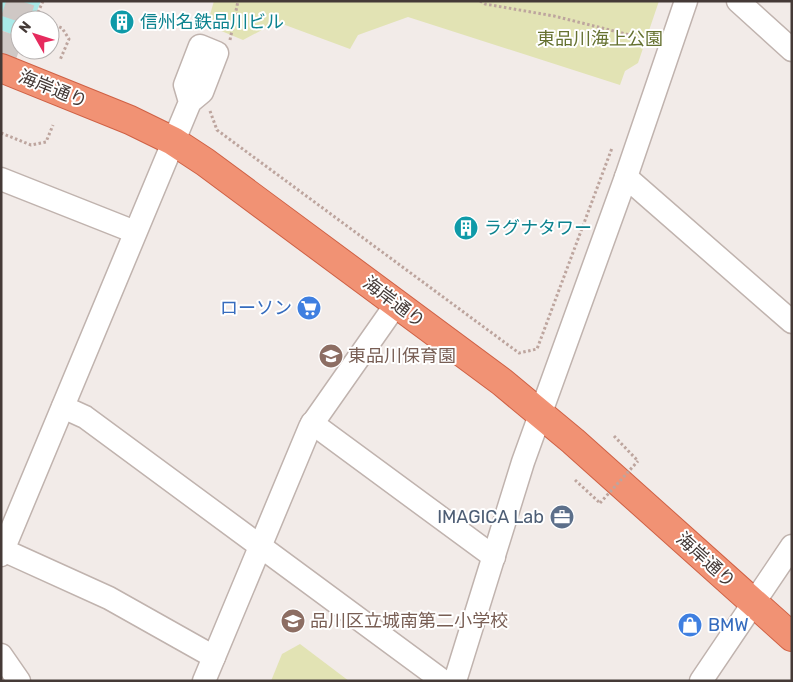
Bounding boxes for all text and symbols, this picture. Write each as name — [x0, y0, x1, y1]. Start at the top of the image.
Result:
building icon: 信州名鉄品川ビル — [109, 9, 135, 35]
north arrow — [10, 10, 60, 60]
place label: 信州名鉄品川ビル — [140, 11, 284, 33]
text: N — [16, 18, 35, 36]
park label: 東品川海上公園 — [537, 28, 663, 50]
street label: 海岸通り — [16, 65, 90, 113]
building icon: ラグナタワー — [453, 215, 479, 241]
place label: ラグナタワー — [484, 217, 592, 239]
street label: 海岸通り — [359, 272, 429, 332]
supermarket icon: ローソン — [296, 295, 322, 321]
place label: ローソン — [220, 297, 292, 319]
school or university icon: 東品川保育園 — [318, 343, 344, 369]
place label: 東品川保育園 — [348, 345, 456, 367]
office icon: IMAGICA Lab — [549, 504, 575, 530]
place label: IMAGICA Lab — [437, 506, 544, 528]
street label: 海岸通り — [672, 528, 740, 592]
school or university icon: 品川区立城南第二小学校 — [280, 608, 306, 634]
place label: 品川区立城南第二小学校 — [310, 610, 508, 632]
shop icon: BMW — [677, 612, 703, 638]
place label: BMW — [708, 614, 749, 636]

